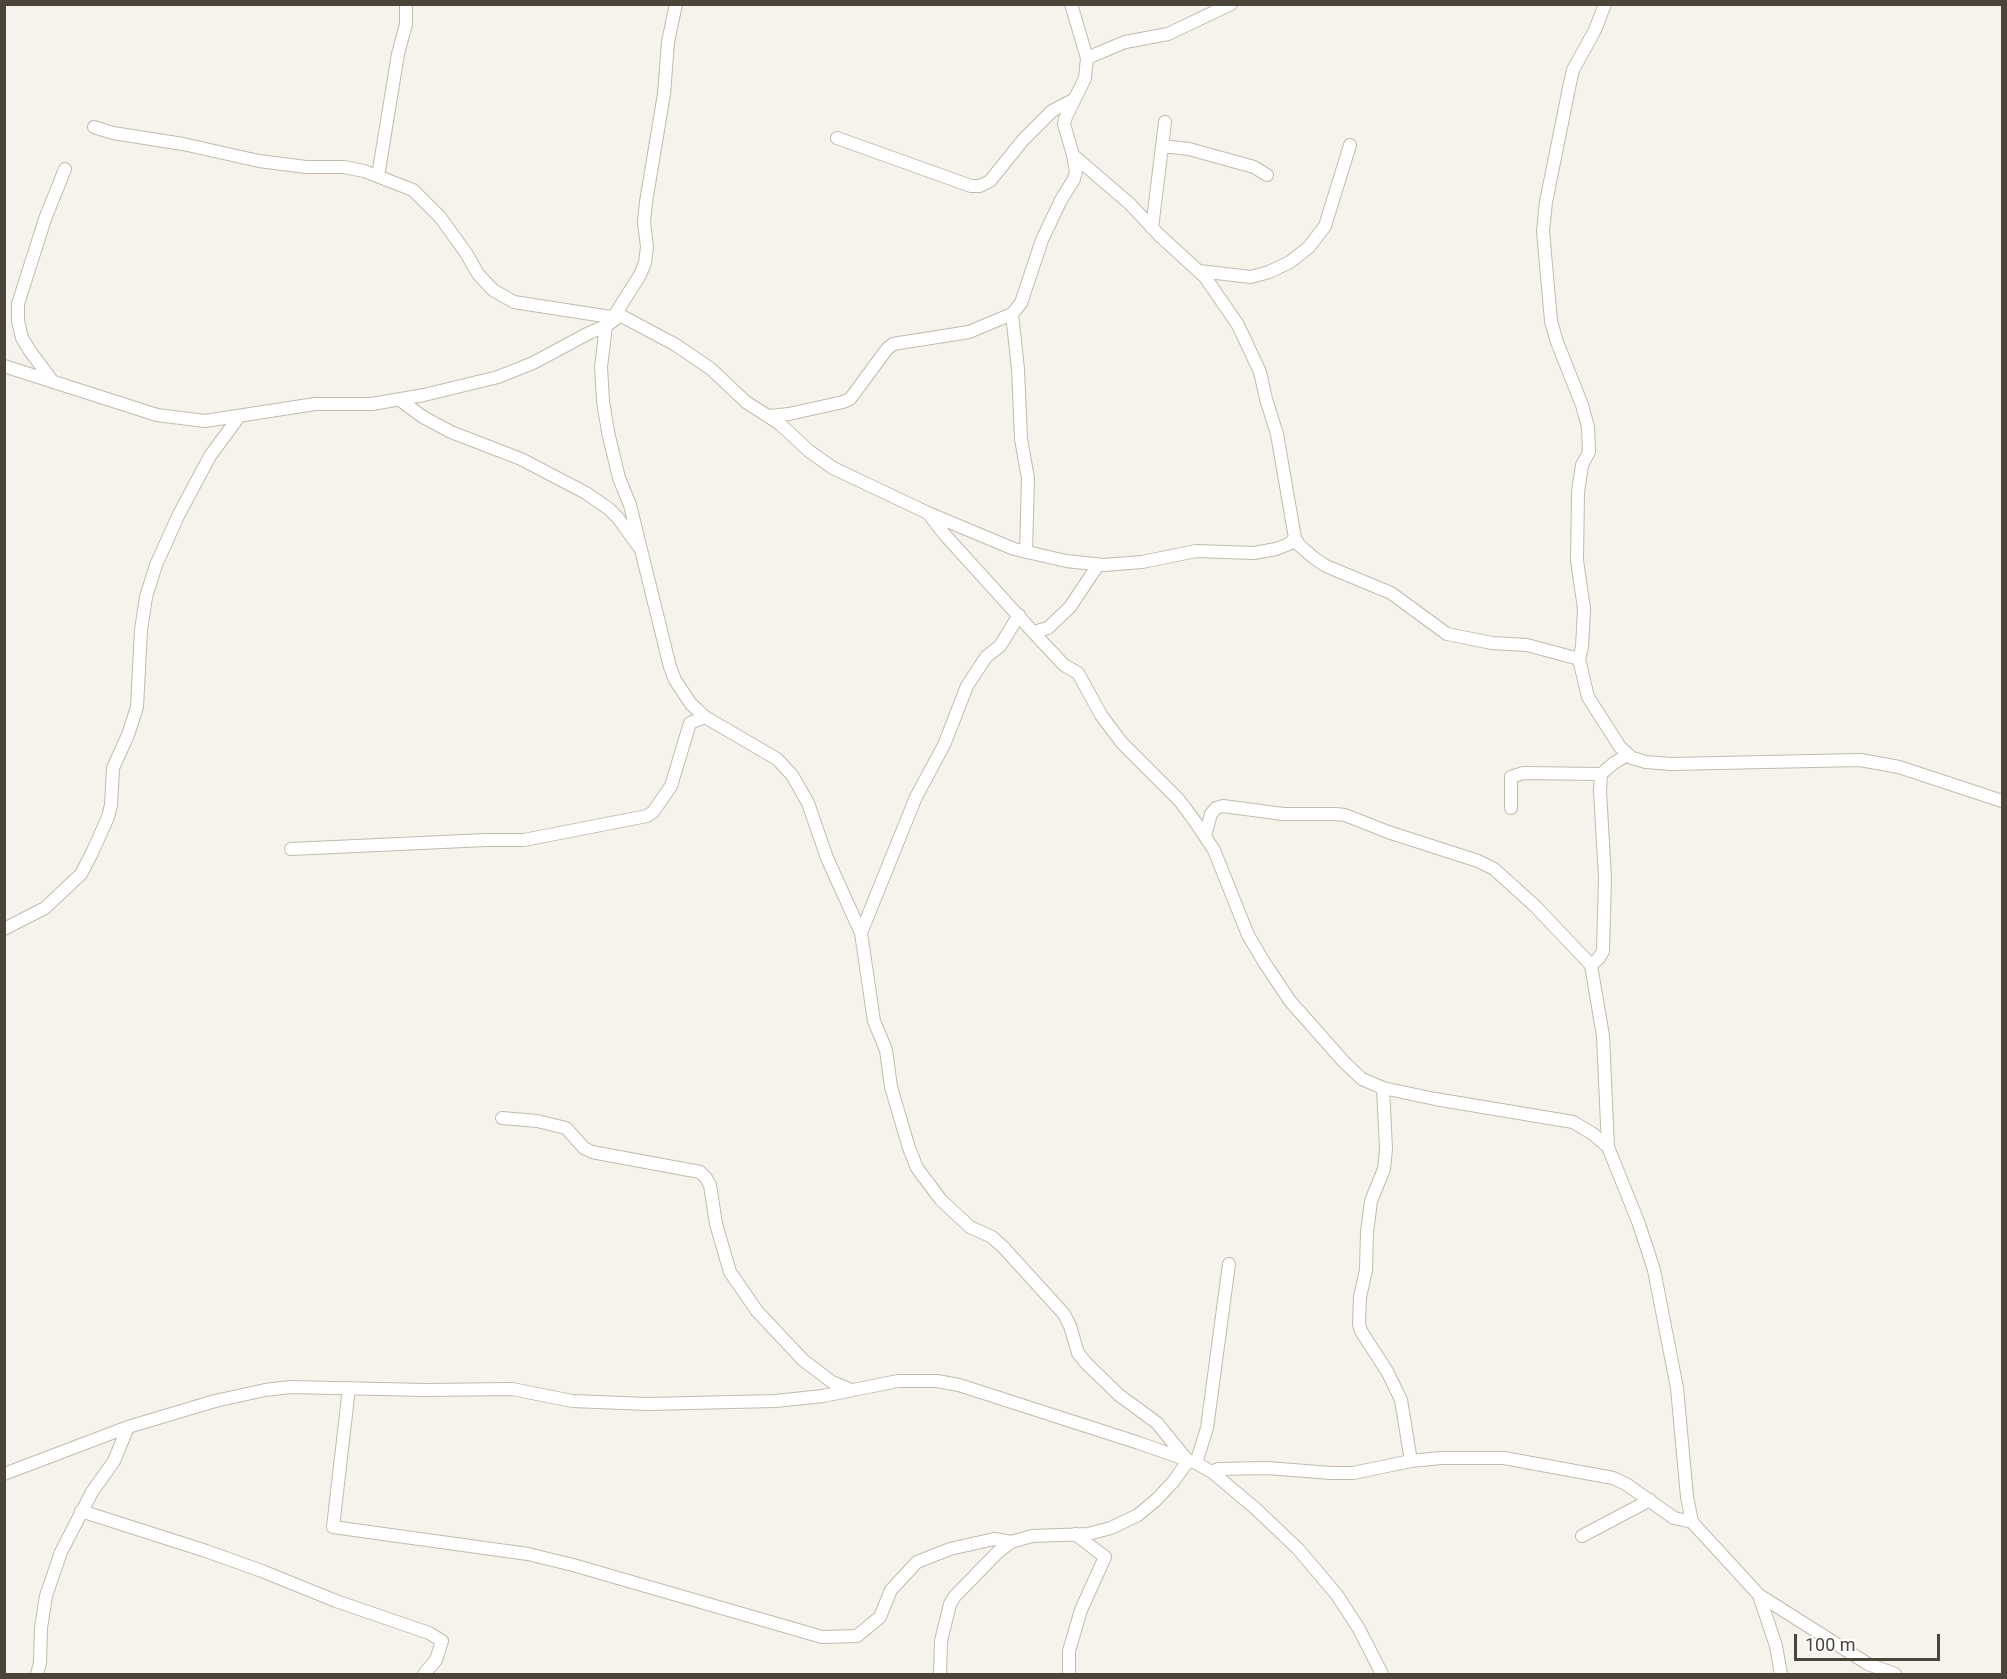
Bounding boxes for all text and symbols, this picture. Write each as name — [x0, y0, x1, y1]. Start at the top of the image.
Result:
scale bar — [1797, 1622, 1942, 1660]
text: 100 m — [1805, 1634, 1856, 1655]

